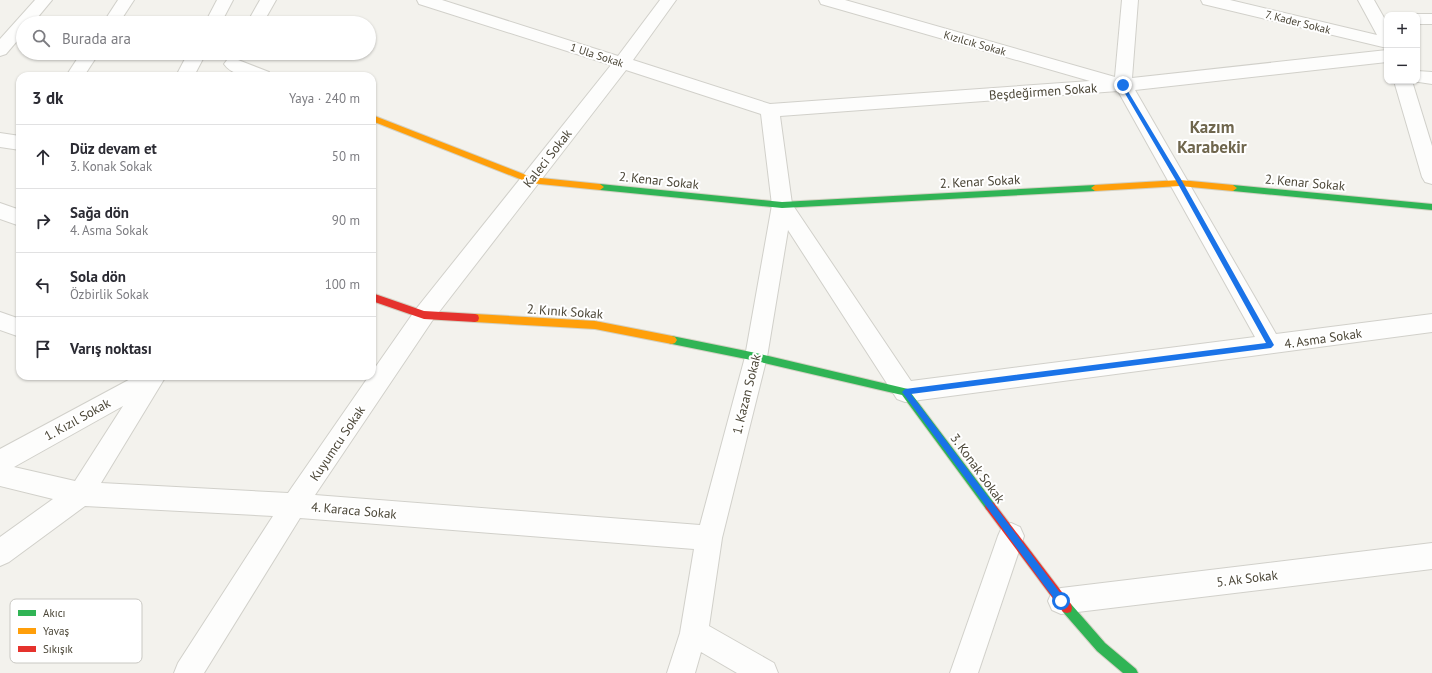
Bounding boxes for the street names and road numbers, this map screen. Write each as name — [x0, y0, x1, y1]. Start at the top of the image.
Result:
street label: 7. Kader Sokak — [1264, 7, 1333, 37]
street label: Kızılcık Sokak — [942, 27, 1009, 59]
street label: 1 Ula Sokak — [568, 40, 626, 70]
street label: Beşdeğirmen Sokak — [988, 79, 1099, 104]
street label: Kaleci Sokak — [519, 125, 576, 191]
street label: 2. Kenar Sokak — [618, 168, 701, 193]
street label: 2. Kenar Sokak — [939, 171, 1021, 192]
street label: 2. Kenar Sokak — [1264, 171, 1347, 195]
street label: 2. Kınık Sokak — [526, 300, 604, 323]
street label: 4. Asma Sokak — [1283, 325, 1364, 352]
street label: 1. Kazan Sokak — [728, 352, 765, 436]
street label: 1. Kızıl Sokak — [41, 394, 114, 445]
street label: Kuyumcu Sokak — [306, 402, 369, 484]
street label: 3. Konak Sokak — [947, 430, 1009, 507]
street label: 4. Karaca Sokak — [310, 498, 398, 523]
street label: 5. Ak Sokak — [1215, 566, 1279, 591]

